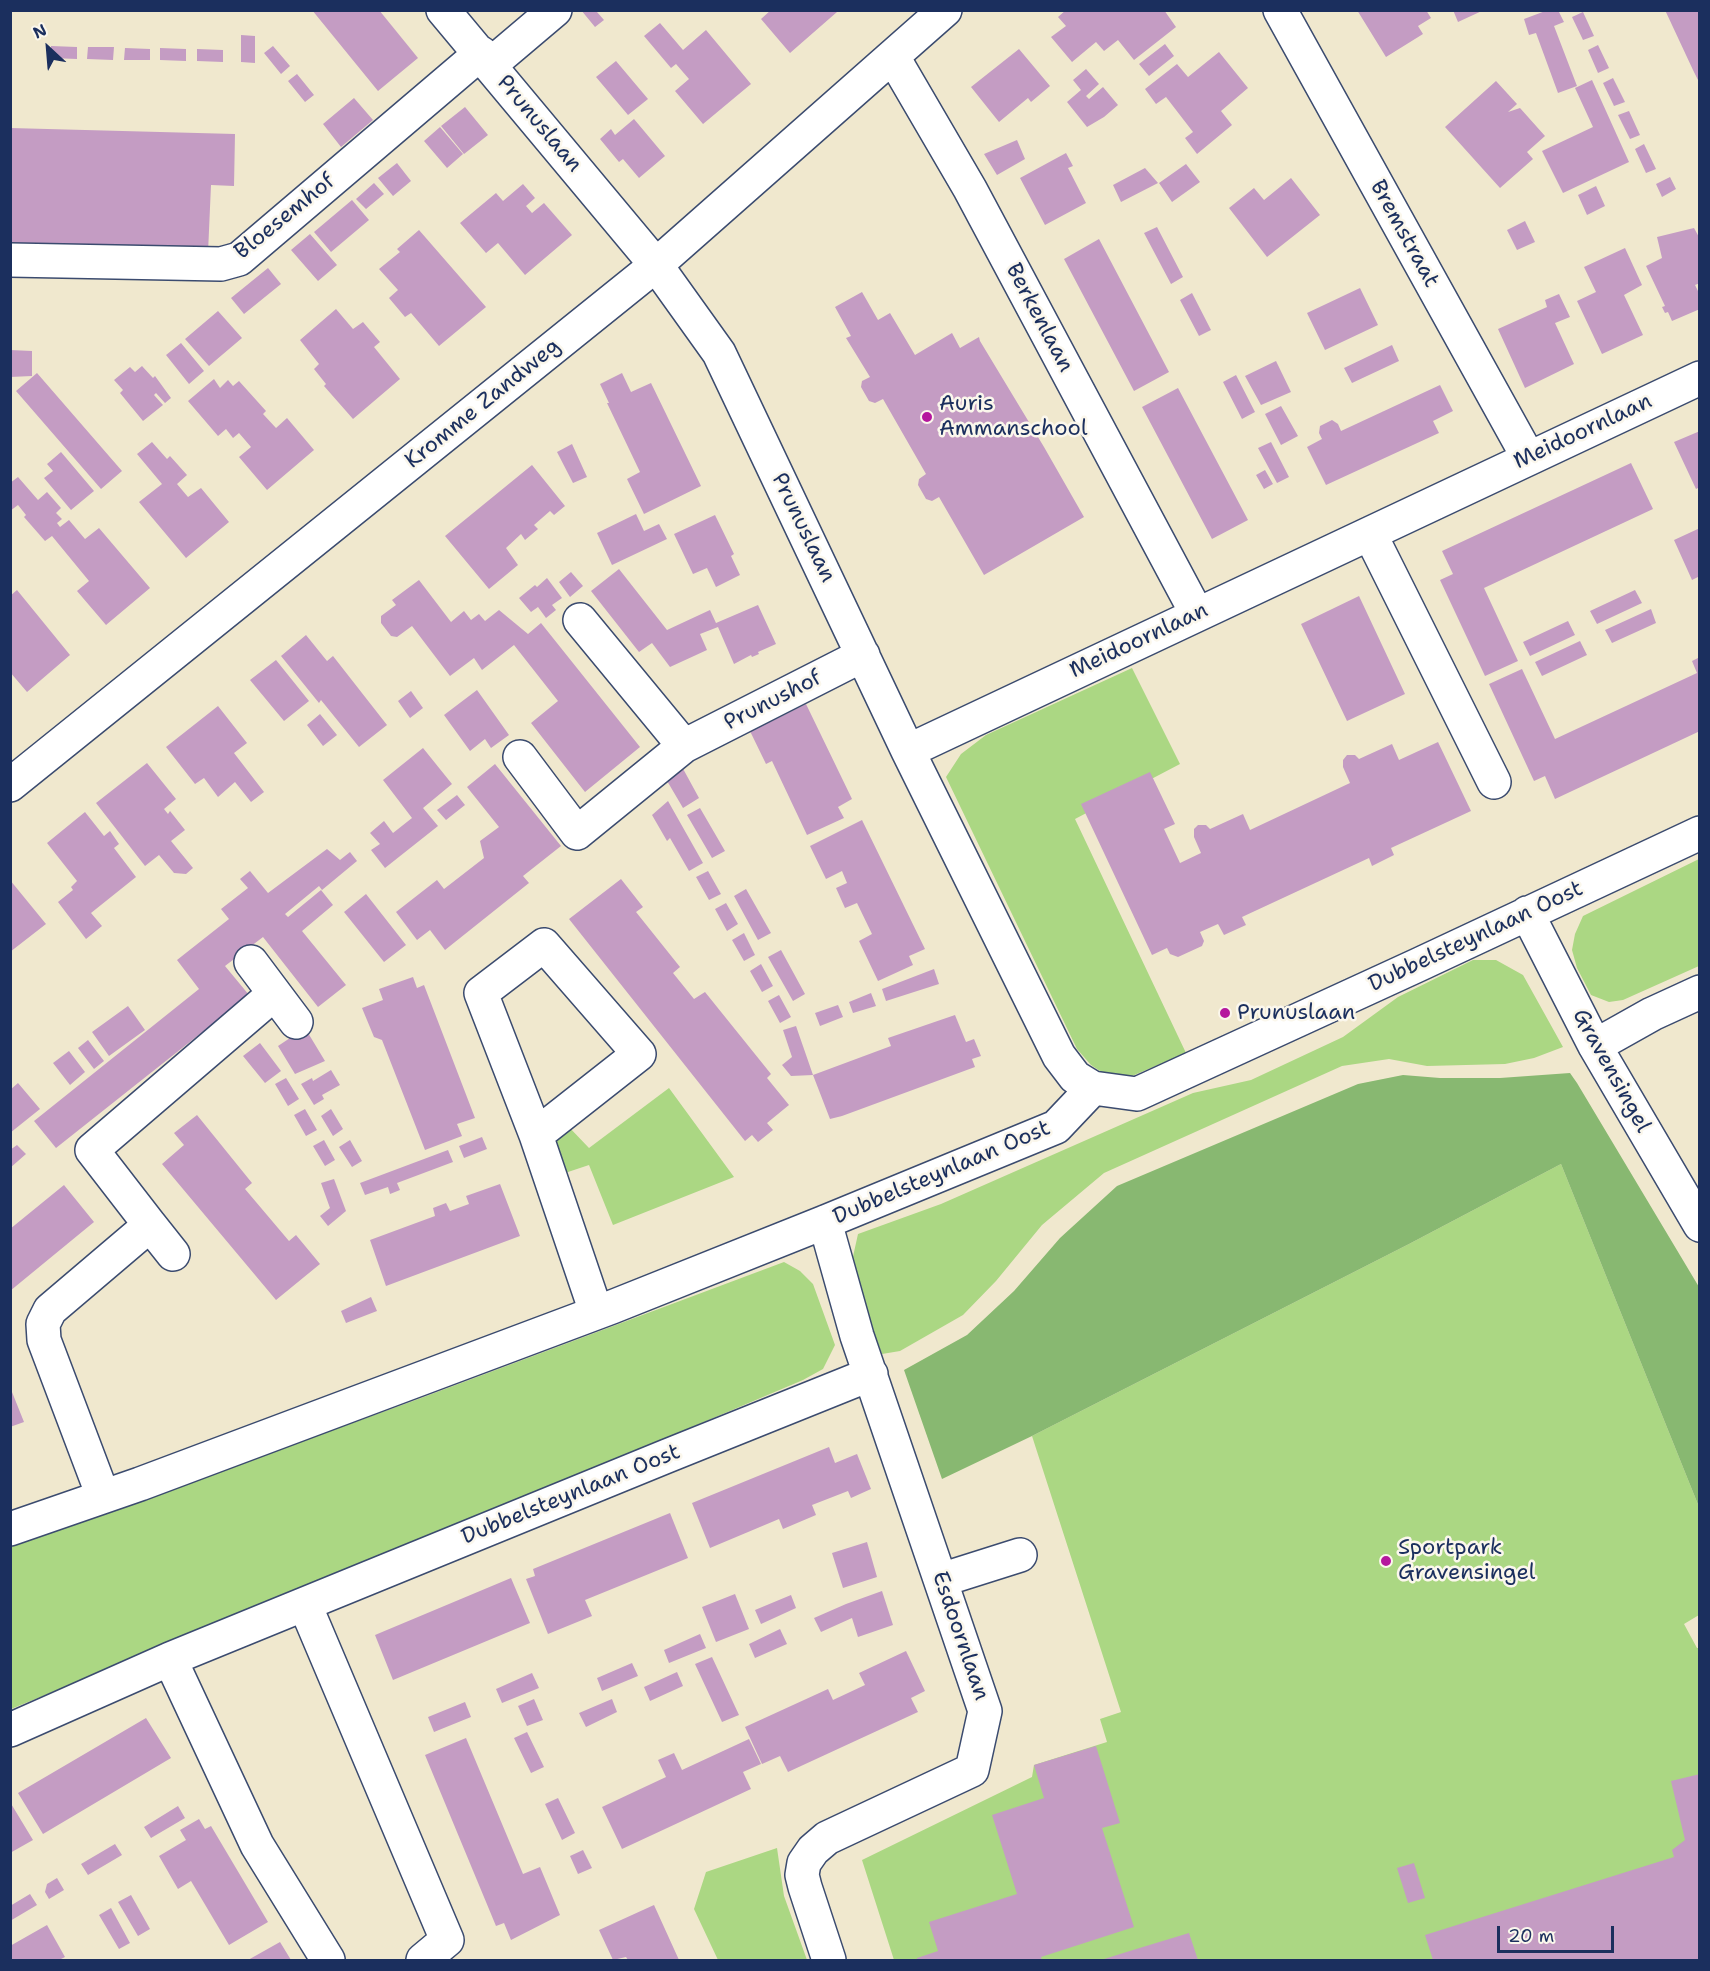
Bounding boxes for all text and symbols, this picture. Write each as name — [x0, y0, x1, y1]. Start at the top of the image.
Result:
north arrow — [18, 18, 78, 78]
text: N — [30, 19, 50, 44]
street label: Prunuslaan — [491, 70, 587, 178]
street label: Bloesemhof — [229, 168, 341, 266]
street label: Bremstraat — [1364, 176, 1444, 292]
street label: Berkenlaan — [999, 259, 1079, 377]
street label: Kromme Zandweg — [400, 333, 566, 475]
street label: Meidoornlaan — [1510, 388, 1656, 476]
place label: Auris Ammanschool — [939, 391, 1088, 442]
marker: Auris Ammanschool — [920, 410, 934, 424]
street label: Prunuslaan — [765, 469, 841, 587]
street label: Meidoornlaan — [1066, 597, 1212, 685]
street label: Prunushof — [720, 665, 826, 737]
street label: Dubbelsteynlaan Oost — [1365, 876, 1587, 998]
place label: Prunuslaan — [1237, 1000, 1355, 1026]
street label: Gravensingel — [1566, 1005, 1656, 1137]
marker: Prunuslaan — [1218, 1006, 1232, 1020]
street label: Dubbelsteynlaan Oost — [829, 1115, 1055, 1231]
street label: Dubbelsteynlaan Oost — [458, 1439, 684, 1551]
place label: Sportpark Gravensingel — [1398, 1535, 1535, 1586]
marker: Sportpark Gravensingel — [1379, 1554, 1393, 1568]
street label: Esdoornlaan — [926, 1568, 994, 1704]
scale bar — [1500, 1914, 1617, 1952]
text: 20 m — [1508, 1924, 1554, 1948]

